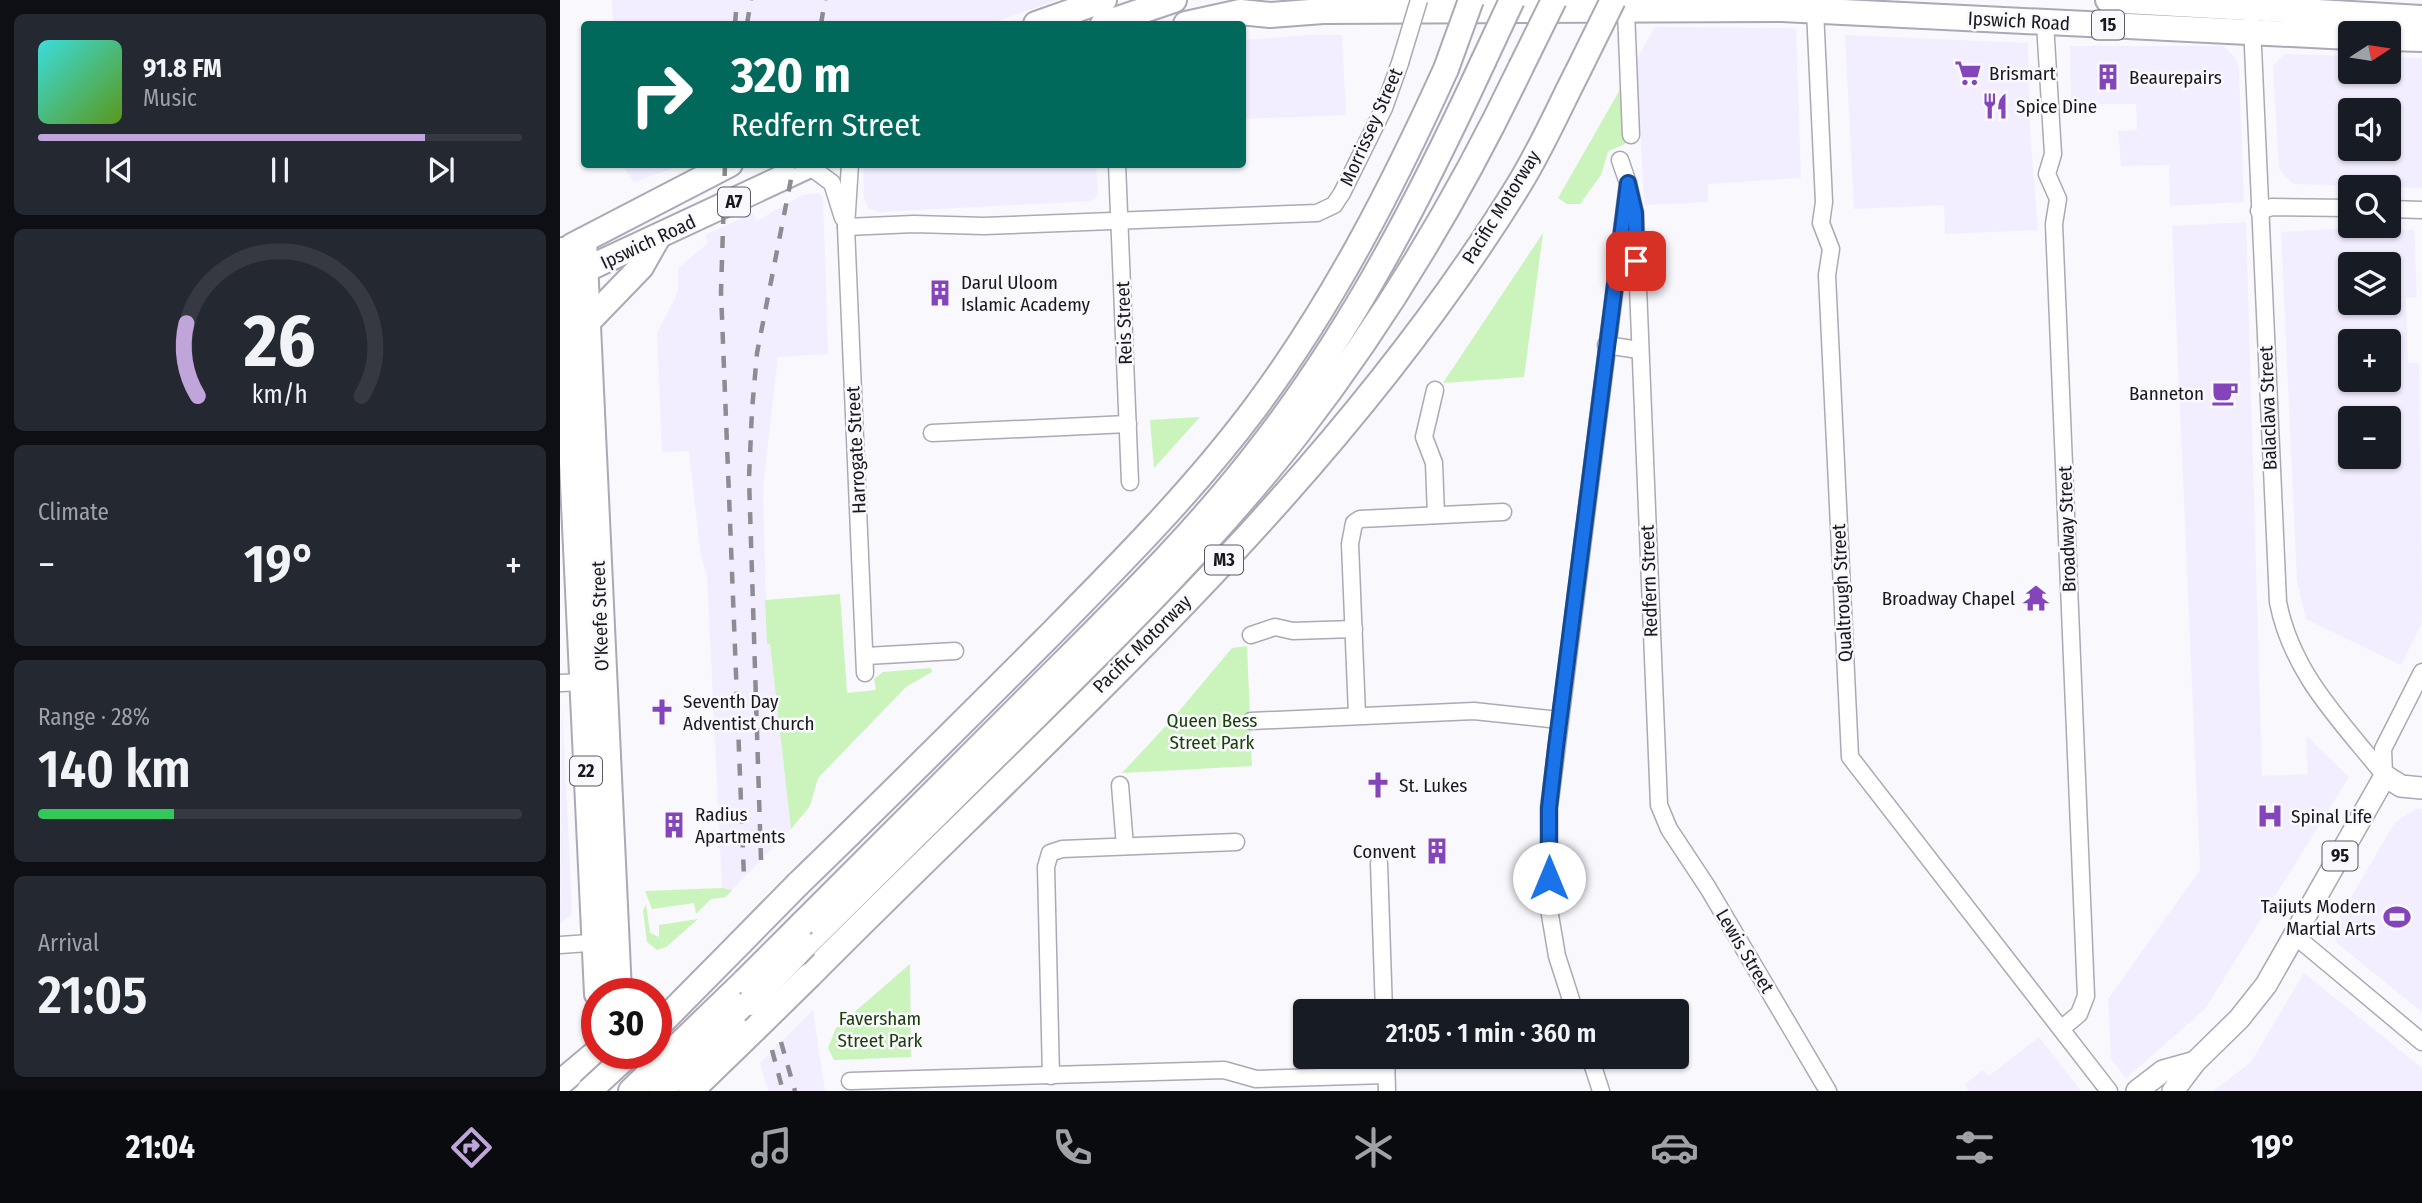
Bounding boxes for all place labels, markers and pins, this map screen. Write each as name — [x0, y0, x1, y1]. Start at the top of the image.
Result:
supermarket icon: Brismart — [1953, 58, 1983, 88]
place label: Brismart — [1989, 62, 2056, 85]
building icon: Beaurepairs — [2093, 62, 2123, 92]
place label: Beaurepairs — [2129, 66, 2222, 89]
restaurant icon: Spice Dine — [1980, 91, 2010, 121]
place label: Spice Dine — [2016, 95, 2097, 118]
pin — [1606, 231, 1666, 291]
place label: Darul Uloom Islamic Academy — [961, 271, 1091, 316]
building icon: Darul Uloom Islamic Academy — [925, 278, 955, 308]
cafe icon: Banneton — [2210, 378, 2240, 408]
place label: Banneton — [2129, 382, 2204, 405]
temple icon: Broadway Chapel — [2021, 583, 2051, 613]
place label: Broadway Chapel — [1882, 587, 2015, 610]
place label: Seventh Day Adventist Church — [683, 690, 814, 735]
church icon: Seventh Day Adventist Church — [647, 697, 677, 727]
church icon: St. Lukes — [1363, 770, 1393, 800]
place label: St. Lukes — [1399, 774, 1467, 797]
hospital icon: Spinal Life — [2255, 801, 2285, 831]
place label: Radius Apartments — [695, 803, 785, 848]
place label: Spinal Life — [2291, 805, 2372, 828]
building icon: Radius Apartments — [659, 810, 689, 840]
building icon: Convent — [1422, 836, 1452, 866]
place label: Convent — [1353, 840, 1417, 863]
place label: Taijuts Modern Martial Arts — [2261, 895, 2376, 940]
sports icon: Taijuts Modern Martial Arts — [2382, 902, 2412, 932]

